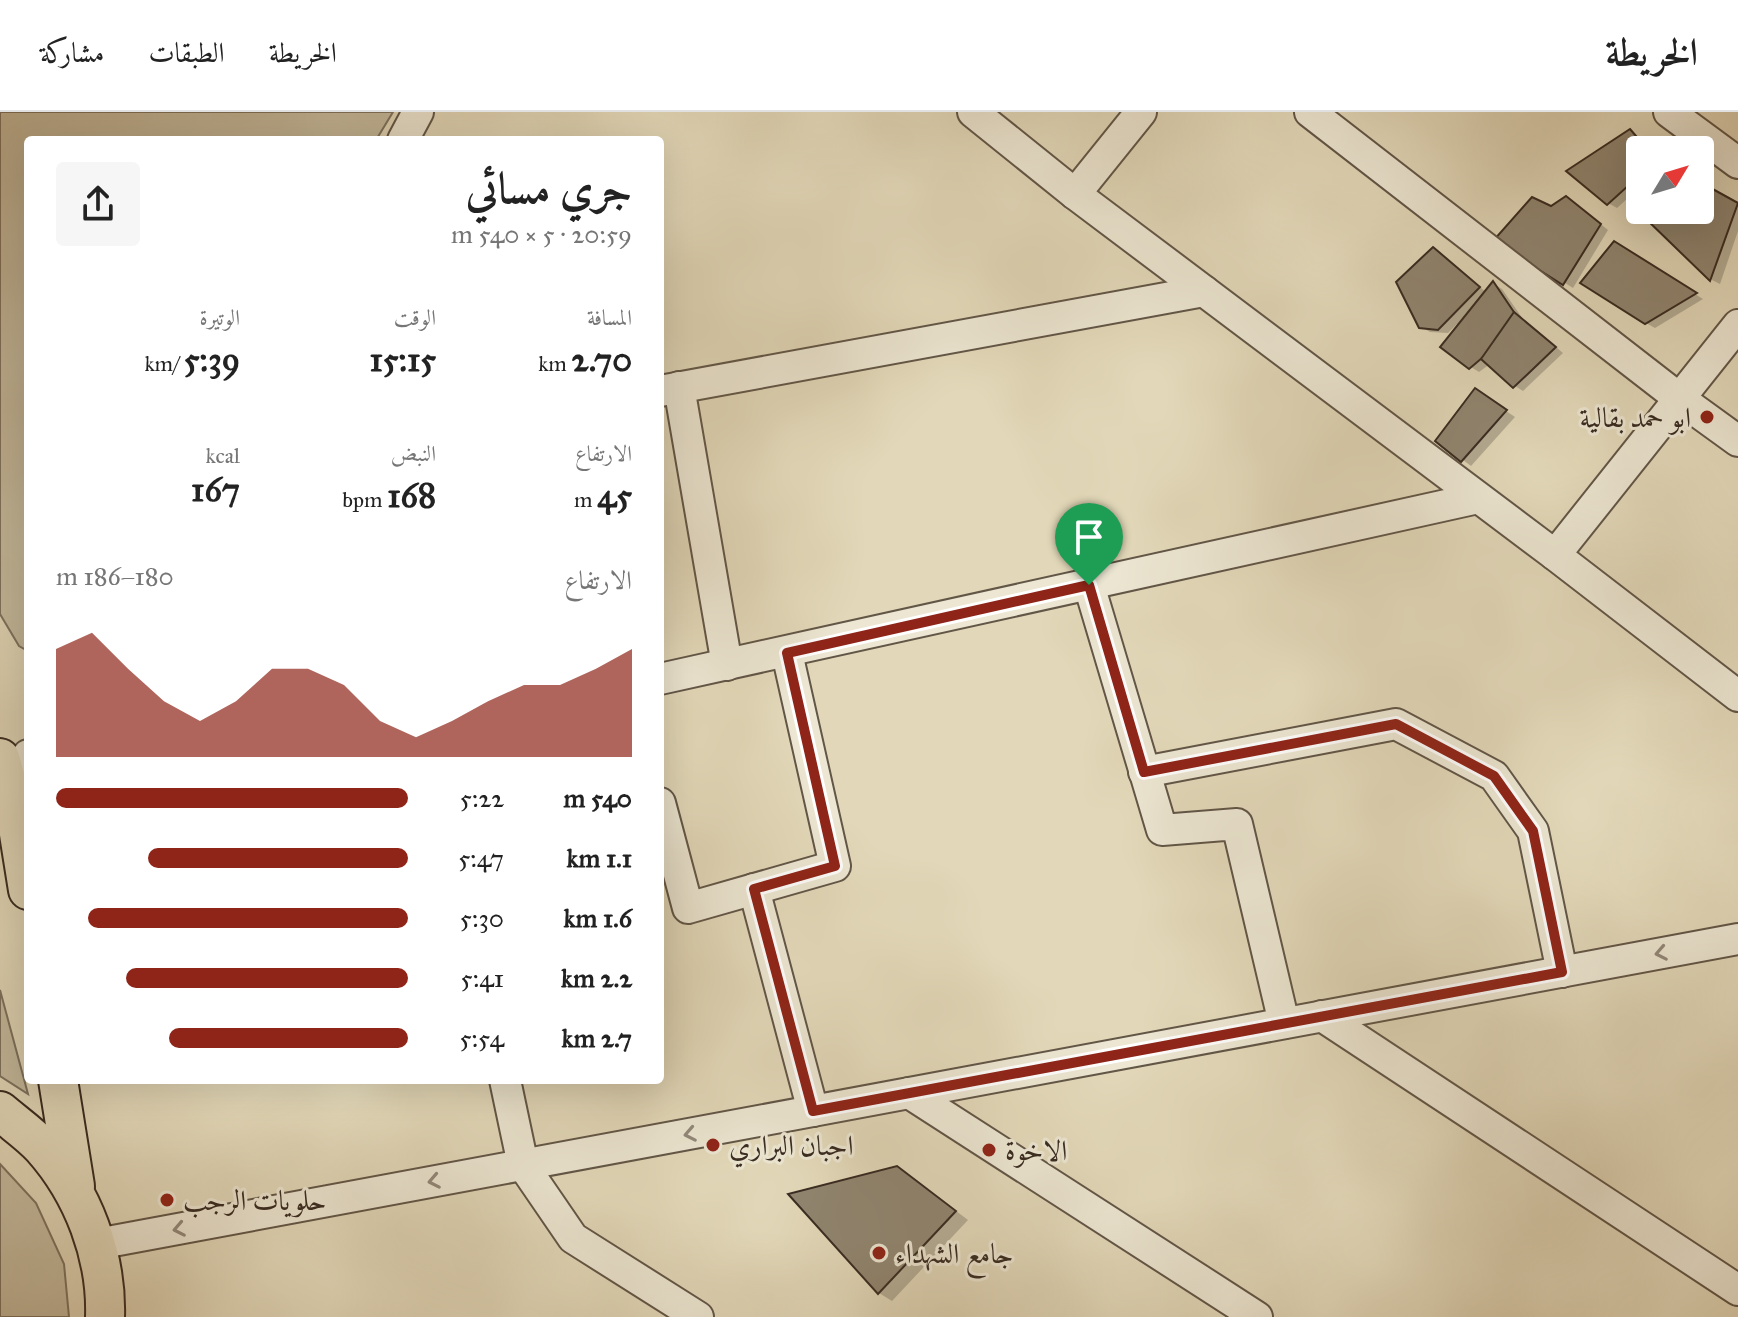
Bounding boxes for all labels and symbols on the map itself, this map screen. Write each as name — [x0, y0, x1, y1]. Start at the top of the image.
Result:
north arrow — [1626, 136, 1714, 224]
place label: ابو حمد بقالية — [1580, 400, 1691, 435]
marker: ابو حمد بقالية — [1698, 408, 1716, 426]
pin — [1055, 503, 1123, 585]
one-way arrow — [1655, 944, 1668, 961]
one-way arrow — [683, 1124, 697, 1141]
place label: اجبان البراري — [729, 1128, 854, 1168]
place label: الاخوة — [1005, 1133, 1067, 1168]
marker: اجبان البراري — [704, 1136, 722, 1154]
marker: الاخوة — [980, 1141, 998, 1159]
one-way arrow — [428, 1172, 441, 1189]
place label: حلويات الرجب — [183, 1183, 326, 1218]
marker: حلويات الرجب — [158, 1191, 176, 1209]
one-way arrow — [172, 1219, 185, 1236]
place label: جامع الشهداء — [895, 1236, 1014, 1279]
marker: جامع الشهداء — [870, 1244, 888, 1262]

